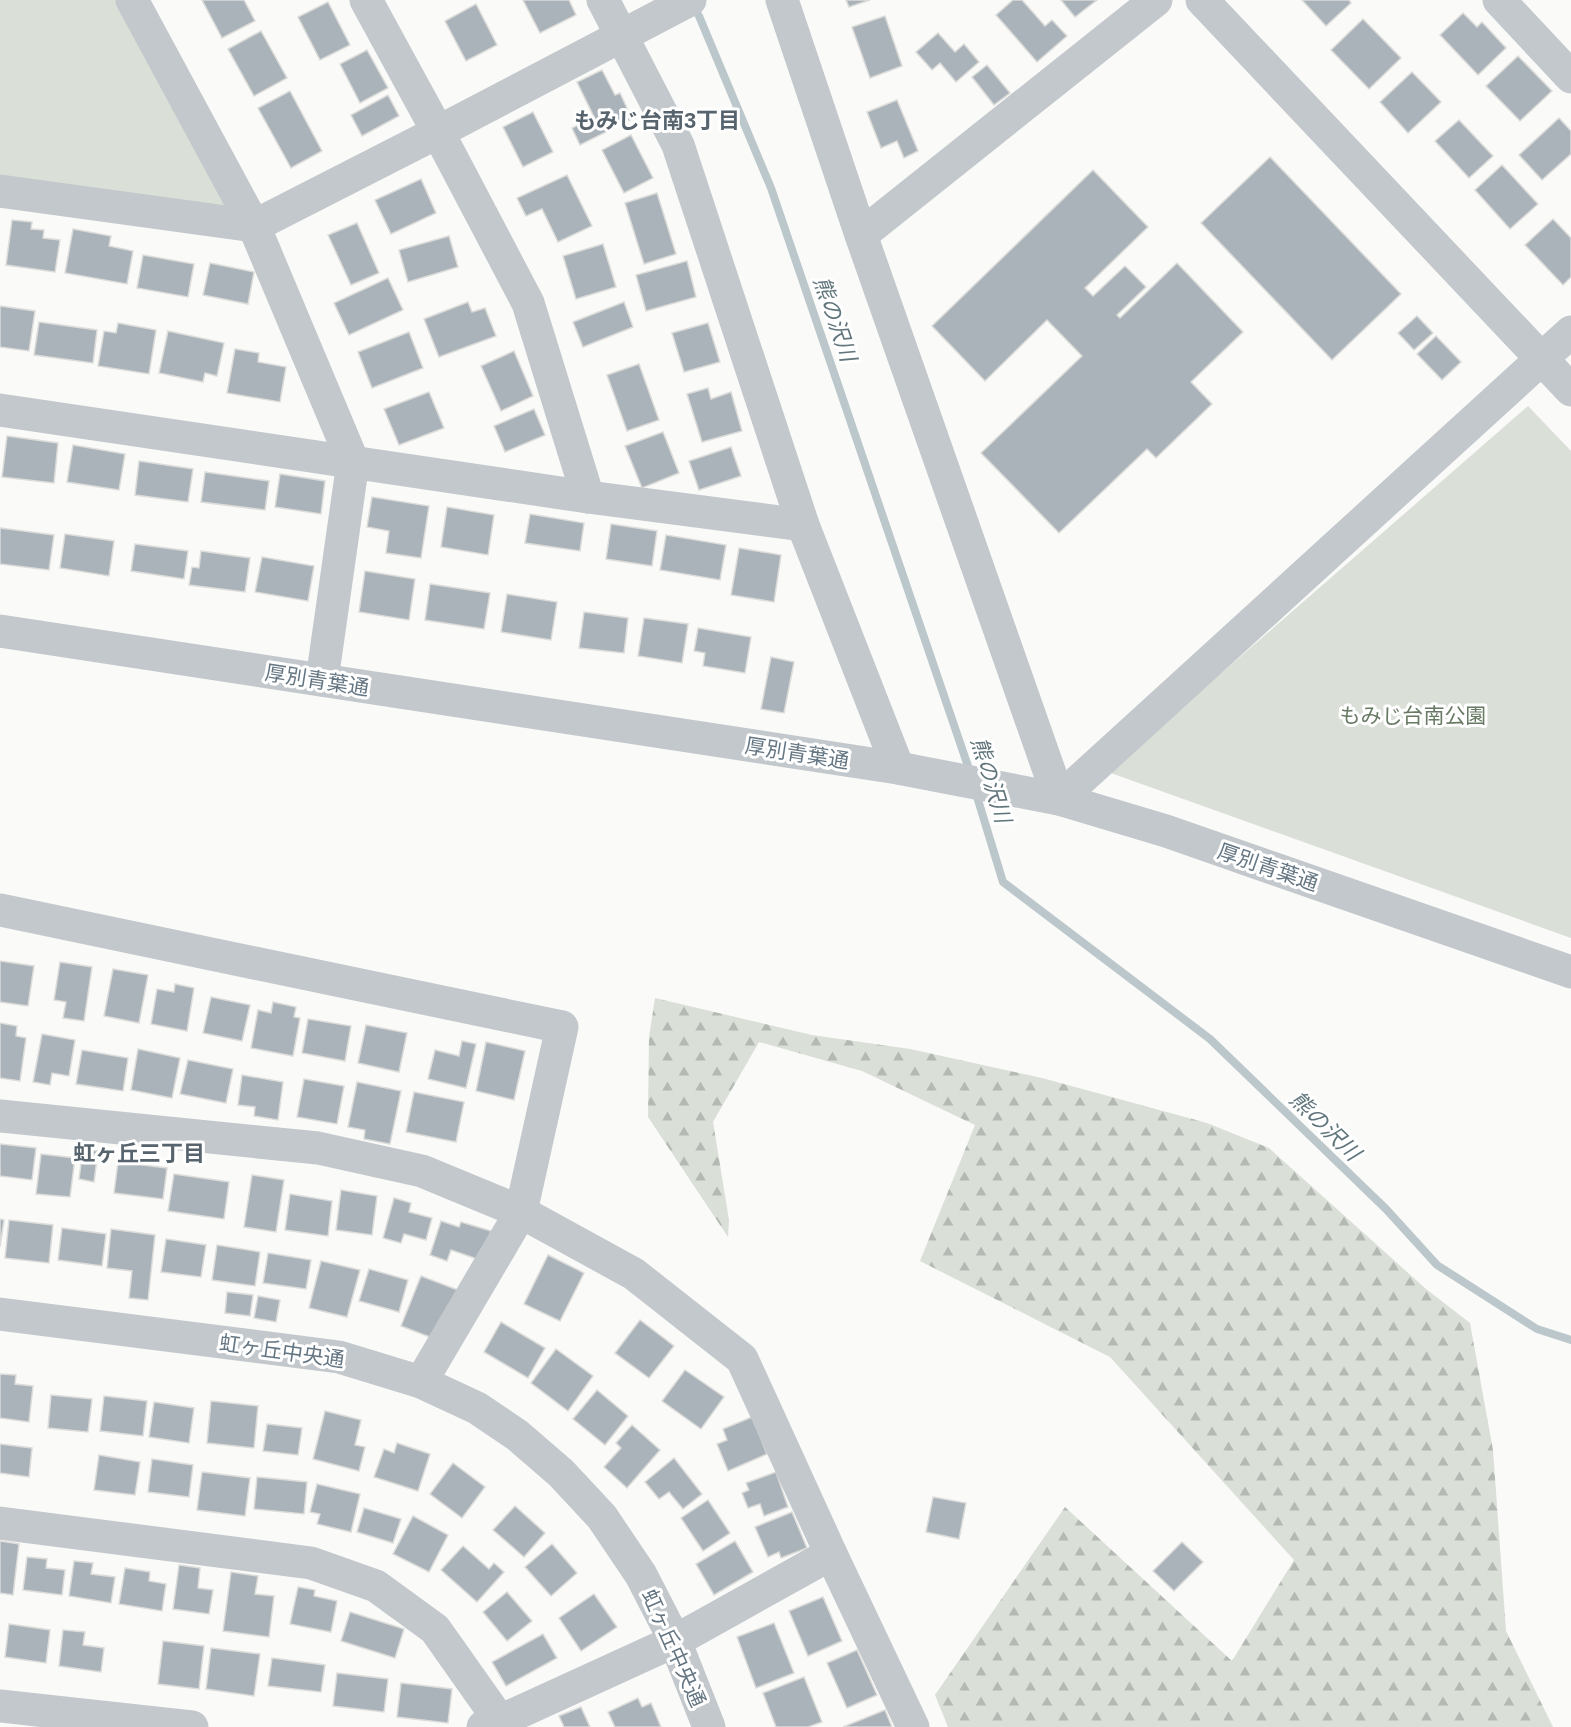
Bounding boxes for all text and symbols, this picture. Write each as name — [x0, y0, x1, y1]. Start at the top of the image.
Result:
district label: もみじ台南3丁目 — [574, 108, 740, 133]
water label: 熊の沢川 — [809, 273, 862, 367]
street label: 厚別青葉通 — [263, 660, 371, 700]
park label: もみじ台南公園 — [1340, 704, 1487, 727]
street label: 厚別青葉通 — [743, 733, 851, 773]
water label: 熊の沢川 — [966, 734, 1016, 828]
street label: 厚別青葉通 — [1215, 839, 1321, 895]
water label: 熊の沢川 — [1285, 1086, 1367, 1167]
district label: 虹ヶ丘三丁目 — [73, 1141, 205, 1166]
street label: 虹ヶ丘中央通 — [218, 1331, 346, 1371]
street label: 虹ヶ丘中央通 — [638, 1586, 710, 1710]

